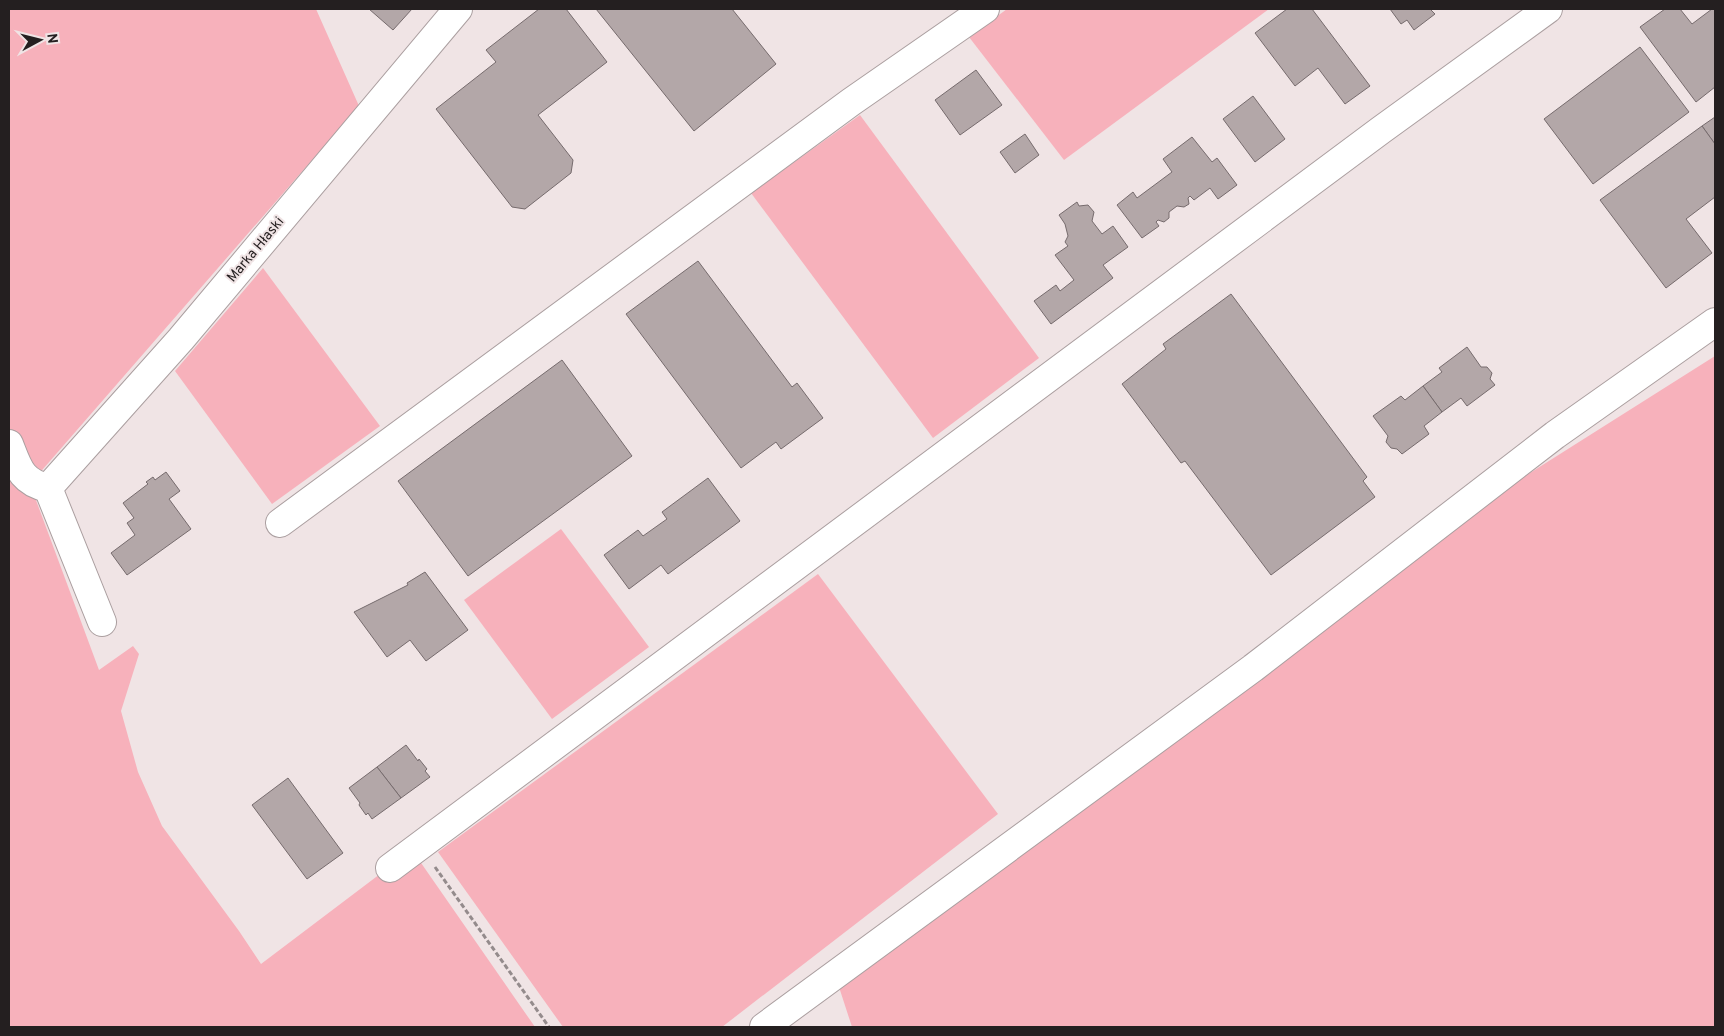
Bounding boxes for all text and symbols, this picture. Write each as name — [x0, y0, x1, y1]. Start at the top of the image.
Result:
north arrow — [15, 15, 65, 65]
text: N — [42, 33, 60, 45]
street label: Marka Hłaski — [224, 214, 288, 286]

